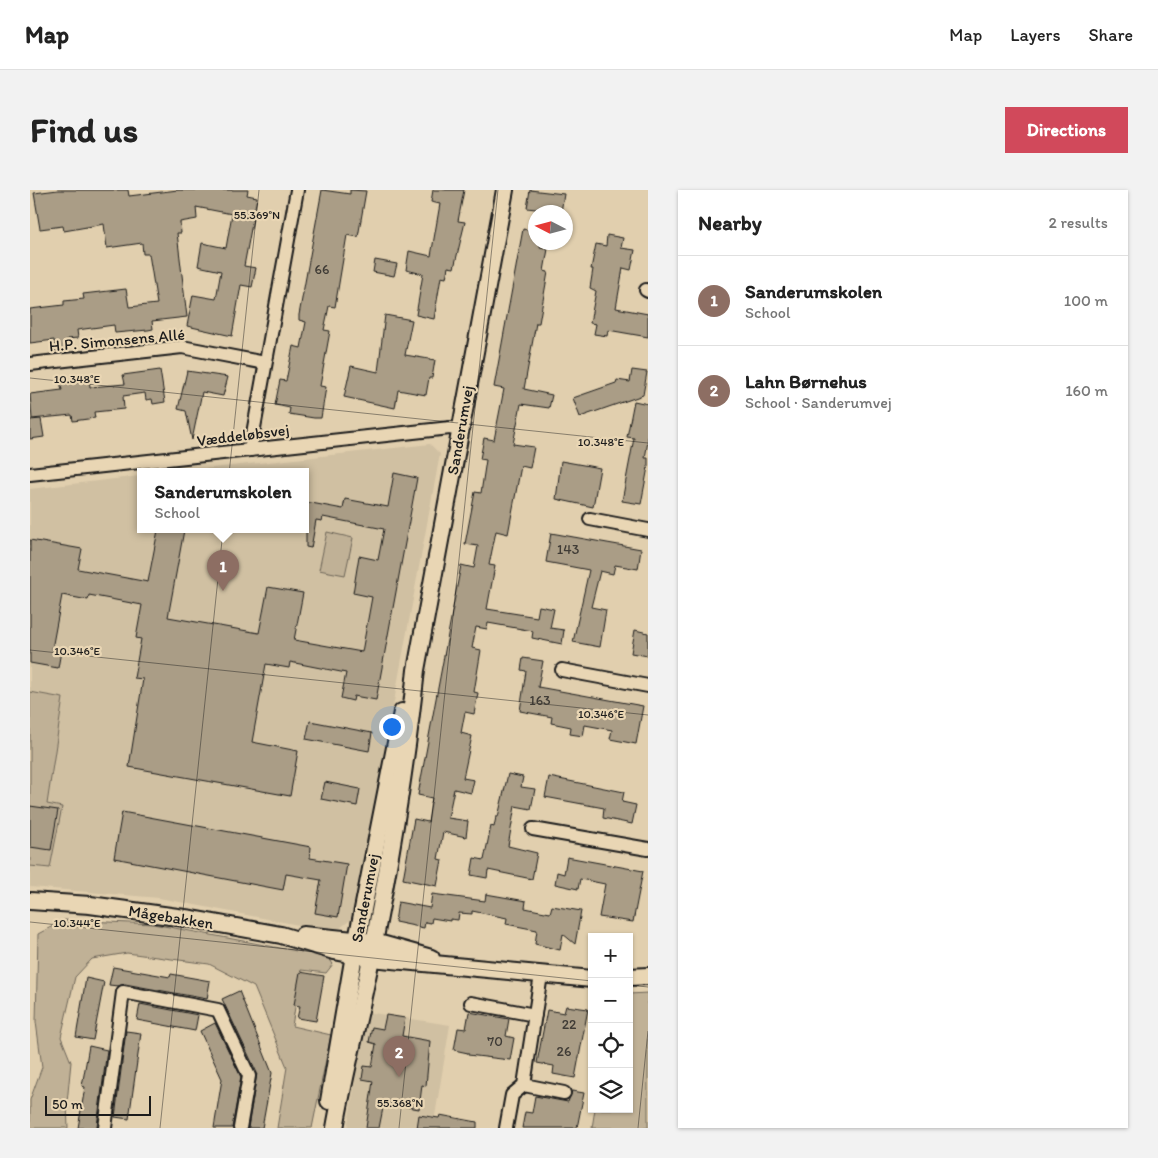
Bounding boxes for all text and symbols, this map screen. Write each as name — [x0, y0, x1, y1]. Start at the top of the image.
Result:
text: Map — [25, 20, 69, 49]
text: Map — [949, 24, 982, 46]
text: Layers — [1010, 24, 1060, 46]
text: Share — [1088, 24, 1133, 46]
button: Directions — [1005, 107, 1128, 153]
text: Find us — [30, 109, 138, 151]
north arrow — [528, 205, 573, 250]
text: 55.369°N — [234, 208, 280, 222]
text: Nearby — [698, 210, 762, 235]
text: 2 results — [1048, 213, 1108, 232]
house number: 66 — [315, 261, 329, 278]
text: Sanderumskolen — [745, 280, 882, 303]
text: 1 — [710, 291, 718, 310]
text: 100 m — [1064, 291, 1108, 310]
text: School — [745, 303, 791, 322]
street label: H.P. Simonsens Allé — [48, 325, 186, 355]
text: Lahn Børnehus — [745, 370, 867, 393]
text: 10.348°E — [54, 372, 101, 386]
text: 2 — [710, 381, 718, 400]
text: 160 m — [1065, 381, 1108, 400]
street label: Sanderumvej — [443, 384, 477, 476]
text: School · Sanderumvej — [745, 393, 892, 412]
street label: Væddeløbsvej — [196, 420, 290, 450]
text: 10.348°E — [578, 435, 625, 449]
popup — [137, 468, 309, 533]
text: Sanderumskolen — [154, 480, 292, 503]
text: School — [154, 503, 200, 522]
house number: 143 — [557, 541, 580, 558]
pin: 1 — [207, 550, 239, 591]
text: 10.346°E — [54, 644, 100, 658]
house number: 163 — [529, 692, 551, 709]
text: 10.346°E — [578, 707, 624, 721]
your location — [379, 714, 405, 740]
street label: Sanderumvej — [347, 852, 383, 944]
street label: Mågebakken — [127, 901, 215, 933]
text: 10.344°E — [53, 916, 101, 930]
map controls — [588, 933, 633, 1113]
button: + — [588, 933, 633, 978]
button: − — [588, 978, 633, 1023]
house number: 22 — [562, 1016, 577, 1033]
button: locate — [588, 1023, 633, 1068]
house number: 70 — [487, 1033, 503, 1050]
pin: 2 — [383, 1036, 415, 1077]
house number: 26 — [557, 1043, 571, 1060]
button: layers — [588, 1068, 633, 1113]
scale bar — [45, 1093, 151, 1116]
text: 50 m — [52, 1096, 83, 1113]
text: 55.368°N — [377, 1096, 423, 1110]

